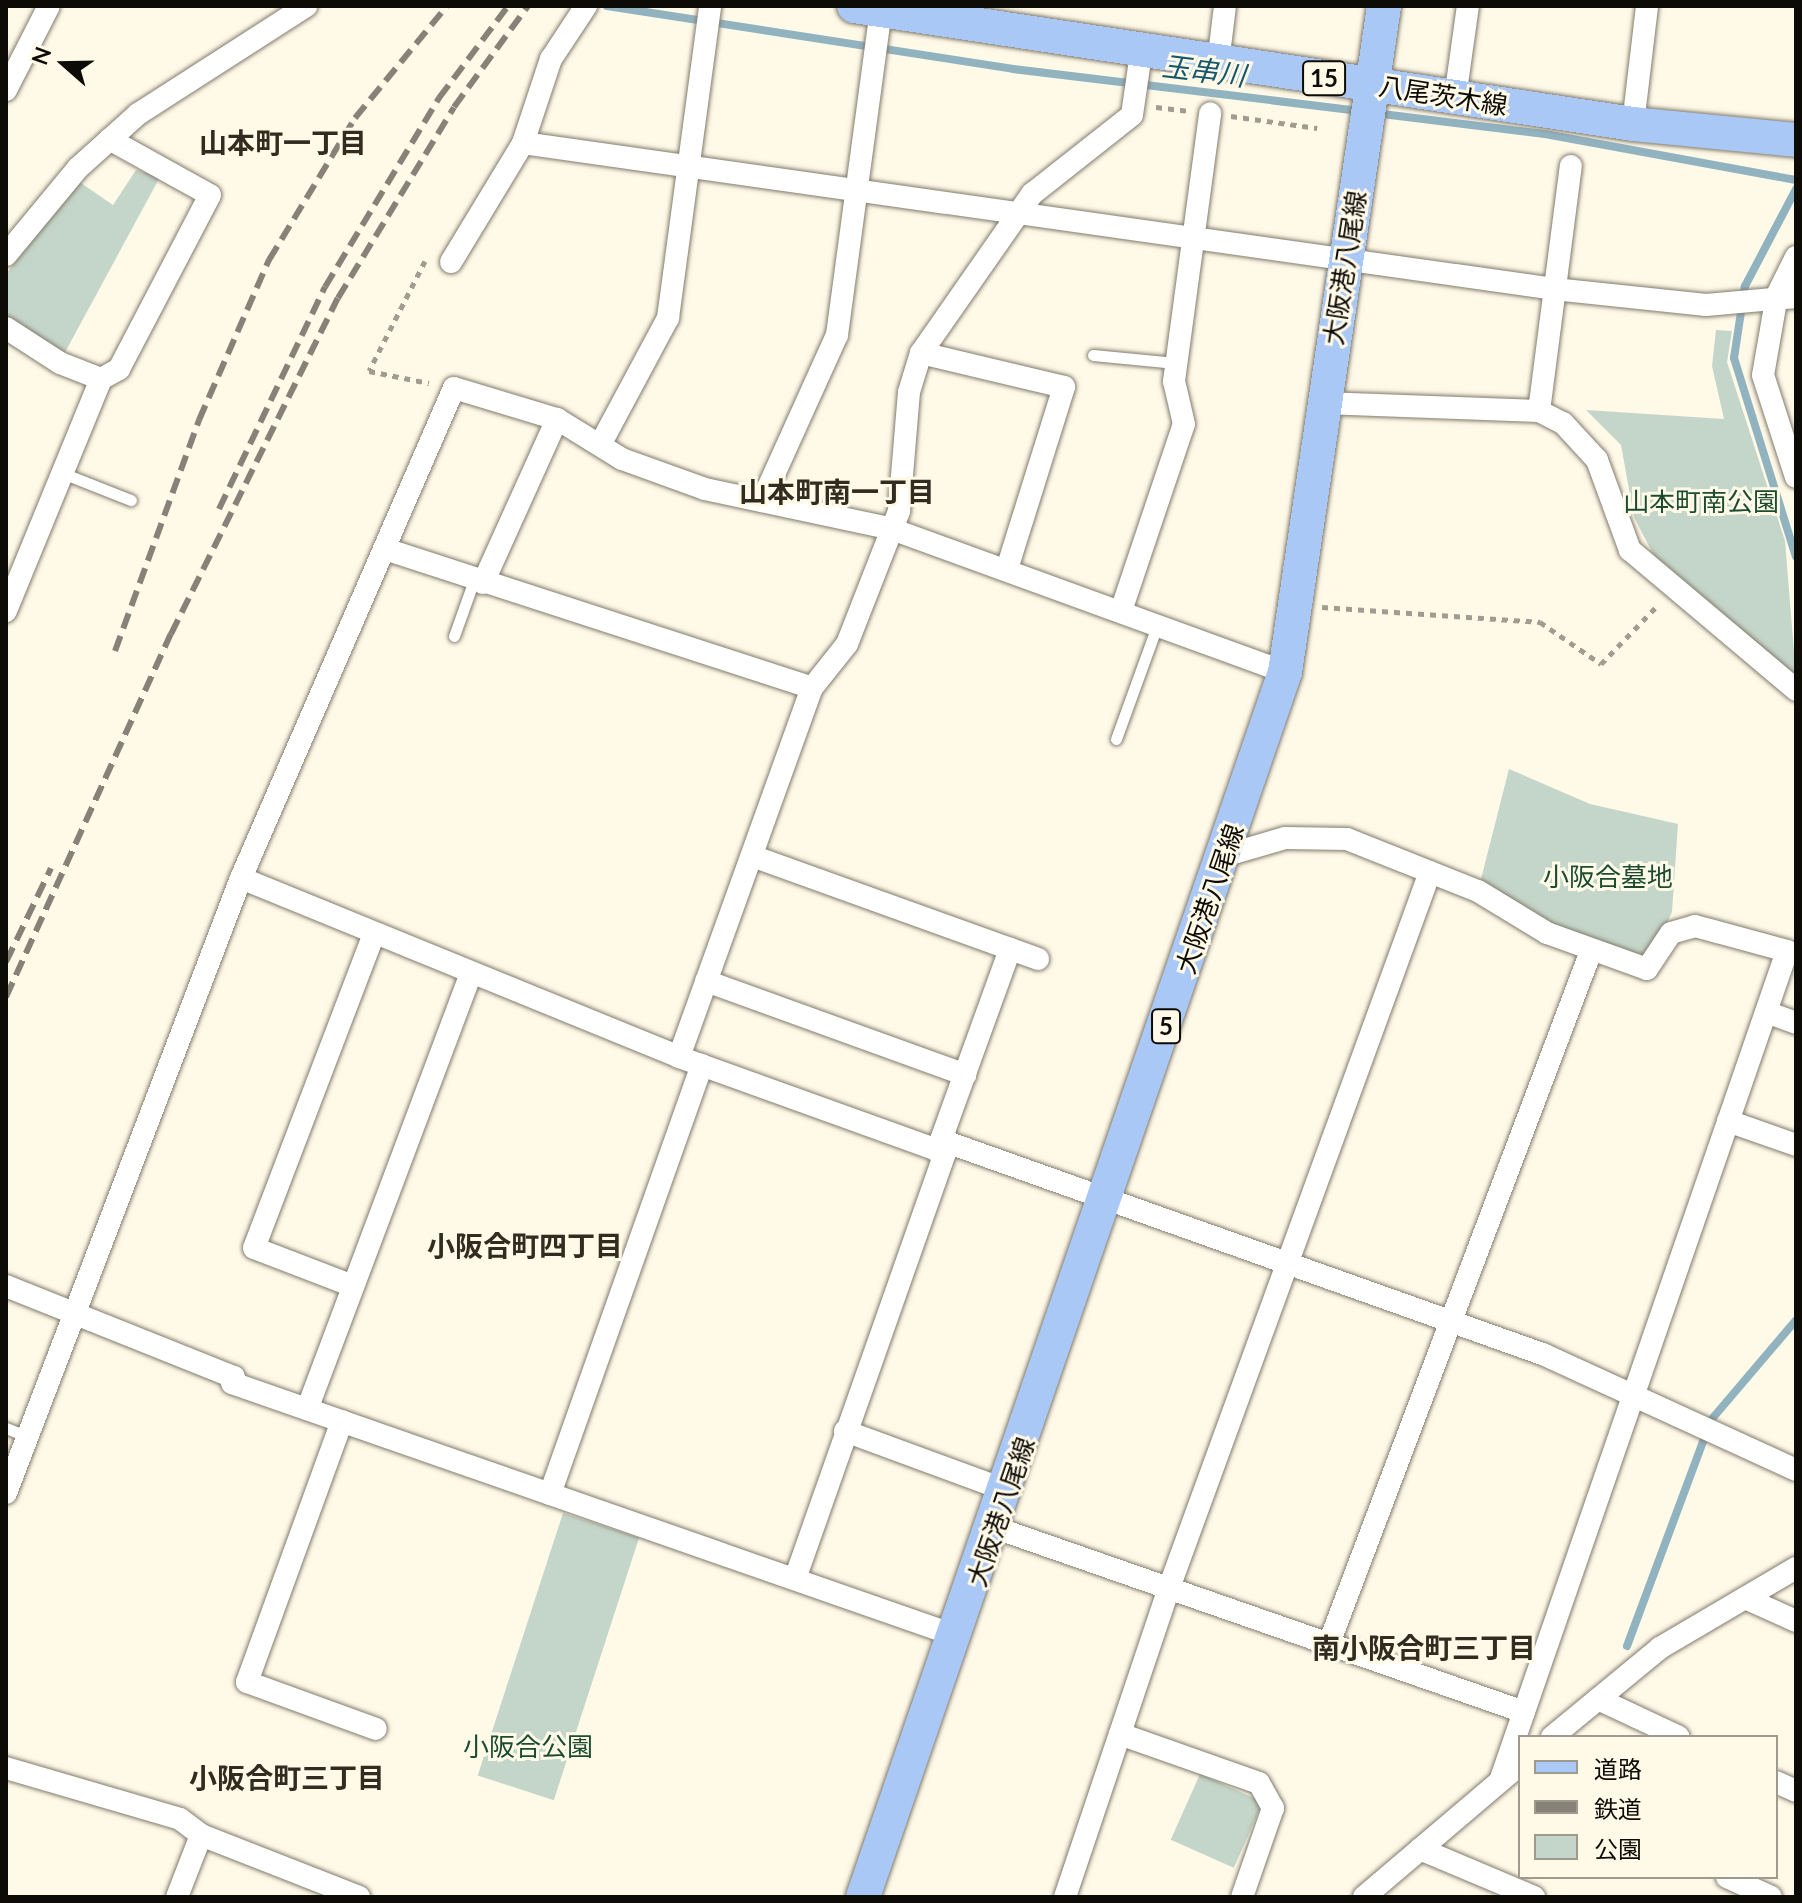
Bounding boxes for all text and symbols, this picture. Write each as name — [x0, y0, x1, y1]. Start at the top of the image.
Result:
north arrow — [24, 24, 104, 104]
text: N — [25, 43, 57, 68]
water label: 玉串川 — [1160, 48, 1248, 92]
road number: 15 — [1302, 58, 1346, 98]
street label: 八尾茨木線 — [1376, 70, 1510, 122]
district label: 山本町一丁目 — [199, 125, 367, 159]
street label: 大阪港八尾線 — [1317, 189, 1373, 347]
district label: 山本町南一丁目 — [739, 474, 935, 508]
park label: 山本町南公園 — [1623, 486, 1779, 518]
street label: 大阪港八尾線 — [1170, 820, 1250, 978]
park label: 小阪合墓地 — [1543, 861, 1673, 893]
road number: 5 — [1150, 1006, 1182, 1046]
district label: 小阪合町四丁目 — [427, 1228, 623, 1262]
street label: 大阪港八尾線 — [961, 1433, 1041, 1591]
district label: 南小阪合町三丁目 — [1312, 1630, 1536, 1664]
park label: 小阪合公園 — [463, 1731, 593, 1763]
legend — [1518, 1735, 1778, 1879]
text: 道路 — [1594, 1754, 1642, 1783]
district label: 小阪合町三丁目 — [189, 1760, 385, 1794]
text: 鉄道 — [1594, 1794, 1642, 1823]
text: 公園 — [1594, 1834, 1642, 1863]

